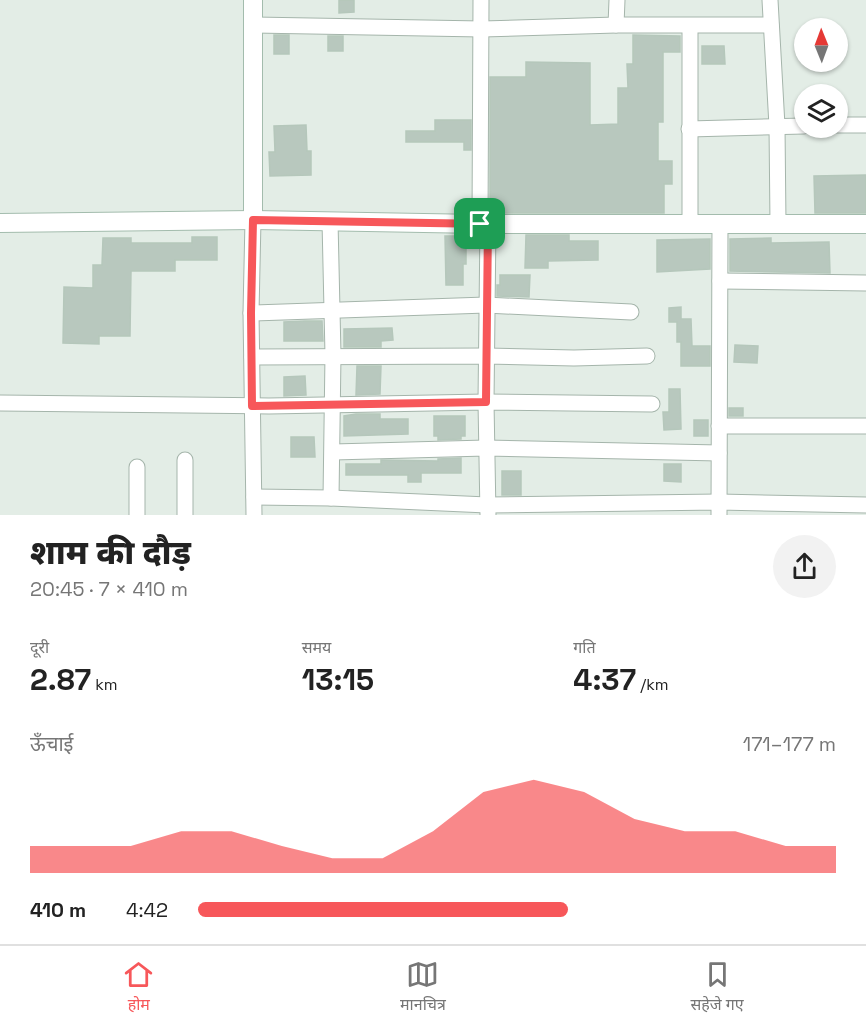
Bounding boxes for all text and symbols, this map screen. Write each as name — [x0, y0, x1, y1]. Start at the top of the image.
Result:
north arrow — [794, 18, 848, 72]
map controls — [794, 18, 848, 138]
button: layers — [794, 84, 848, 138]
pin — [454, 198, 505, 249]
icon: arrive — [463, 207, 496, 240]
text: शाम की दौड़ — [30, 532, 191, 574]
button: share — [773, 535, 836, 598]
text: 20:45 · 7 × 410 m — [30, 576, 188, 602]
text: दूरी — [30, 637, 49, 658]
text: समय — [302, 637, 331, 658]
text: गति — [573, 637, 596, 658]
text: 2.87 — [30, 660, 91, 699]
text: 13:15 — [302, 660, 374, 699]
text: 4:37 — [573, 660, 636, 699]
text: km — [91, 674, 118, 695]
text: /km — [636, 674, 669, 695]
text: ऊँचाई — [30, 731, 73, 757]
text: 171–177 m — [743, 731, 836, 757]
text: 410 m — [30, 897, 86, 923]
text: 4:42 — [126, 897, 168, 923]
tab: होम — [122, 958, 155, 1017]
tab: मानचित्र — [400, 958, 446, 1017]
tab: सहेजे गए — [690, 958, 744, 1017]

